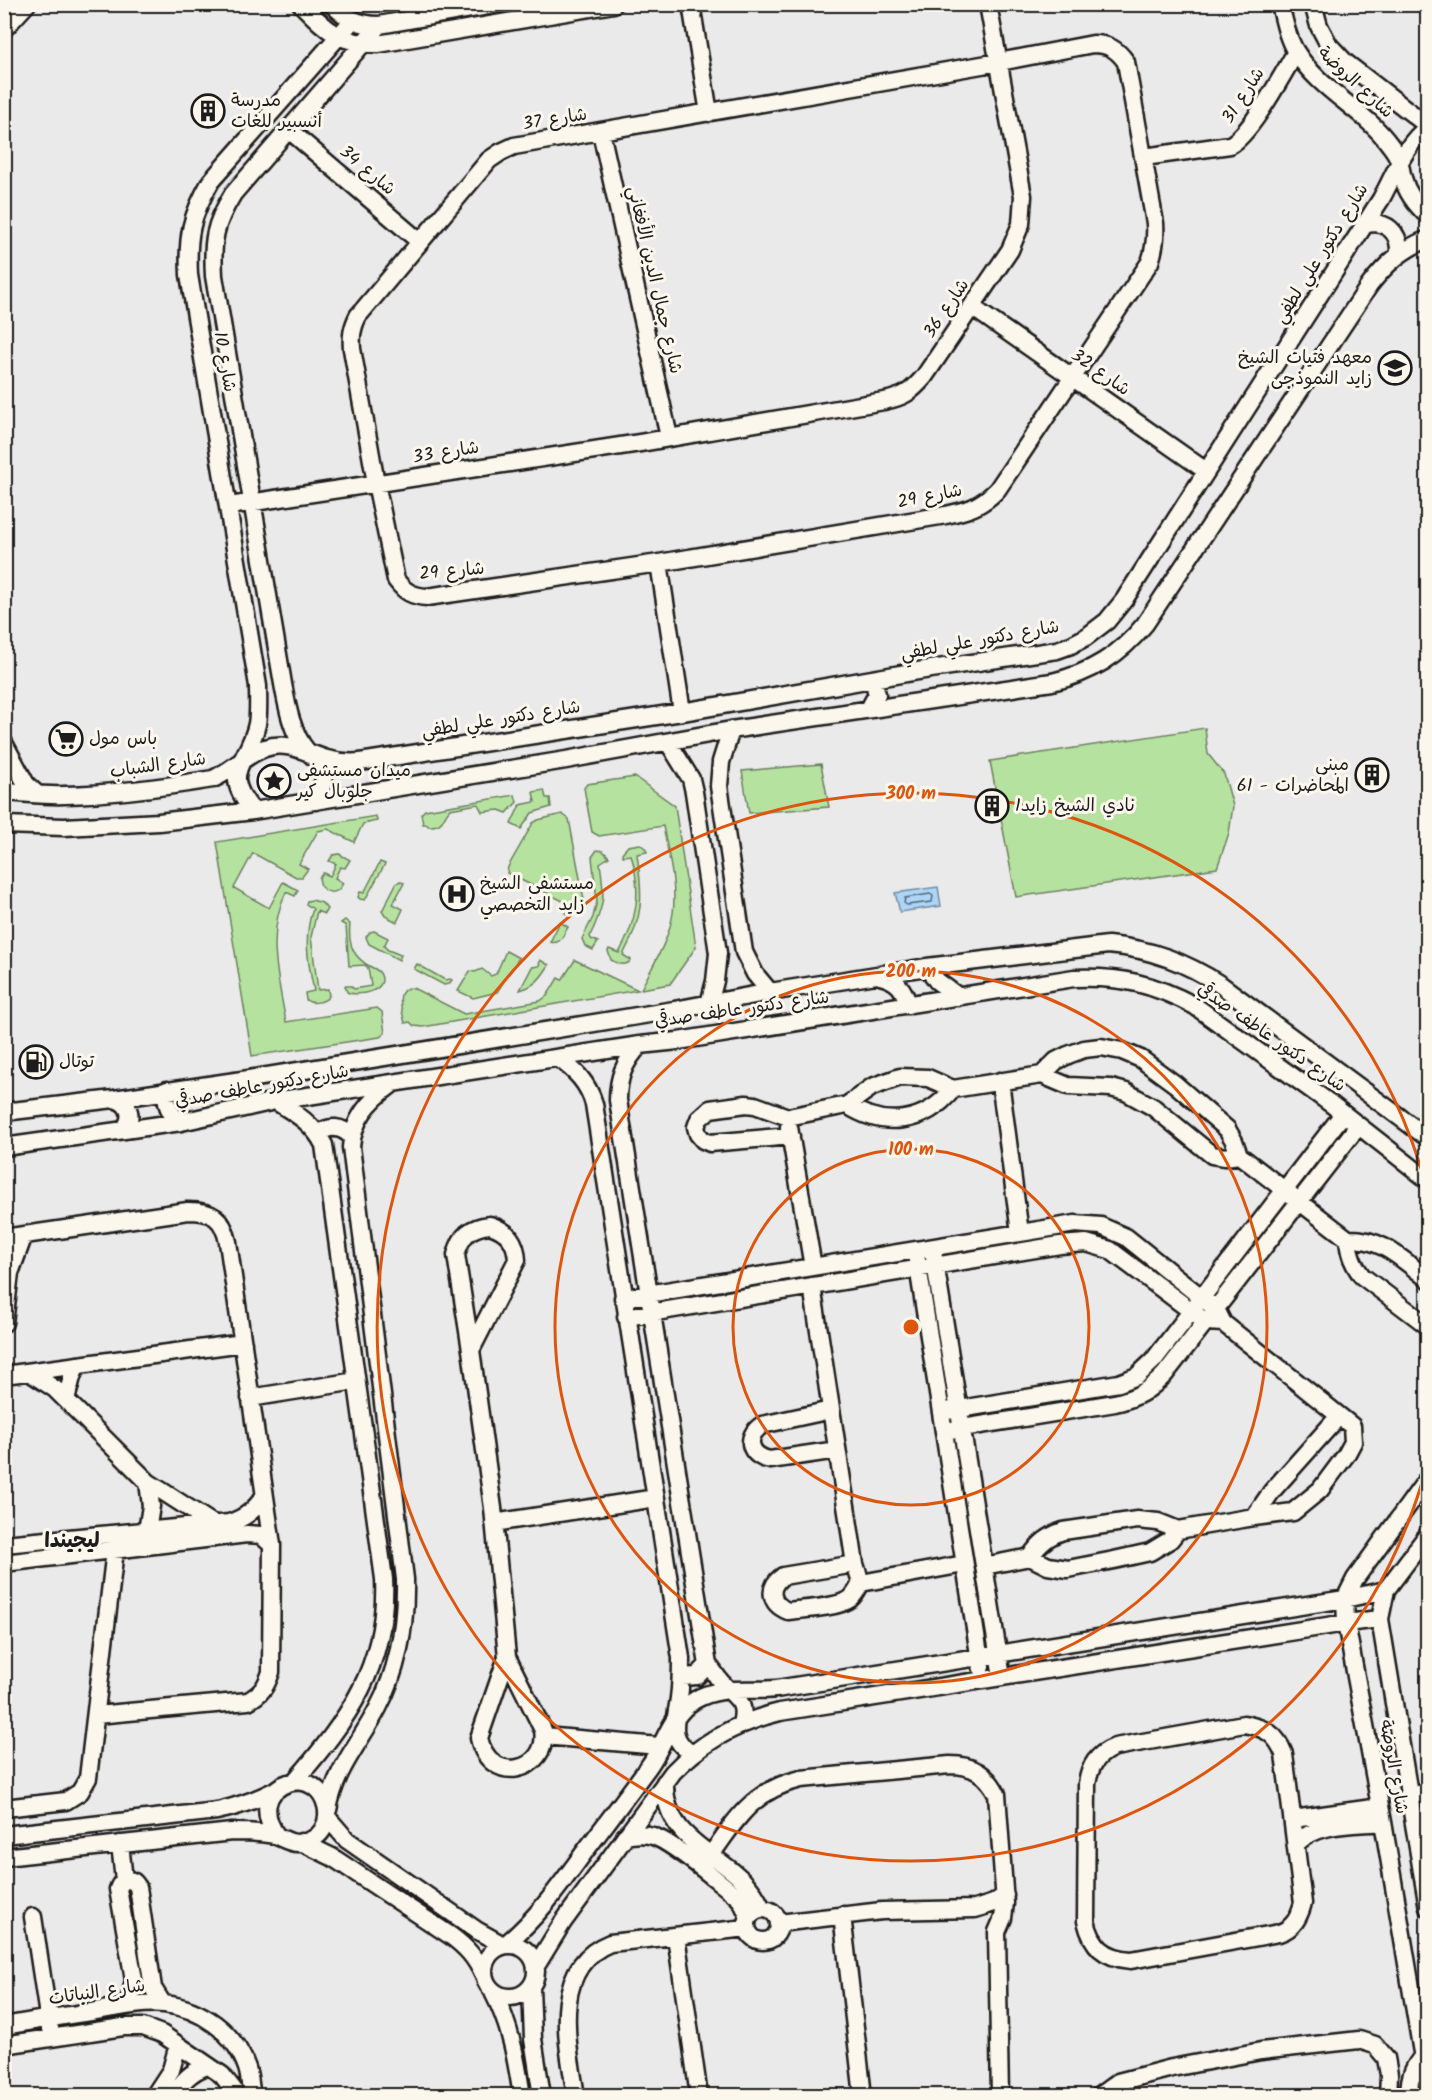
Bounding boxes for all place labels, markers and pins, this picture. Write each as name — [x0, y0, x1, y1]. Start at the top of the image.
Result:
place label: مدرسة أنسبير للغات — [231, 87, 322, 137]
building icon: مدرسة أنسبير للغات — [190, 93, 226, 129]
place label: معهد فتيات الشيخ زايد النموذجى — [1238, 344, 1372, 394]
school or university icon: معهد فتيات الشيخ زايد النموذجى — [1377, 350, 1413, 386]
supermarket icon: باس مول — [48, 721, 84, 757]
place label: باس مول — [89, 725, 157, 754]
place label: مبنى المحاضرات - 61 — [1237, 751, 1349, 801]
place label: ميدان مستشفى جلوبال كير — [295, 757, 411, 807]
building icon: مبنى المحاضرات - 61 — [1354, 757, 1390, 793]
place icon: ميدان مستشفى جلوبال كير — [256, 763, 292, 799]
building icon: نادي الشيخ زايد1 — [974, 788, 1010, 824]
place label: نادي الشيخ زايد1 — [1015, 792, 1135, 821]
place label: مستشفى الشيخ زايد التخصصي — [480, 870, 594, 920]
hospital icon: مستشفى الشيخ زايد التخصصي — [439, 876, 475, 912]
fuel station icon: توتال — [18, 1044, 54, 1080]
place label: توتال — [59, 1048, 95, 1077]
centre of rings — [901, 1317, 921, 1337]

